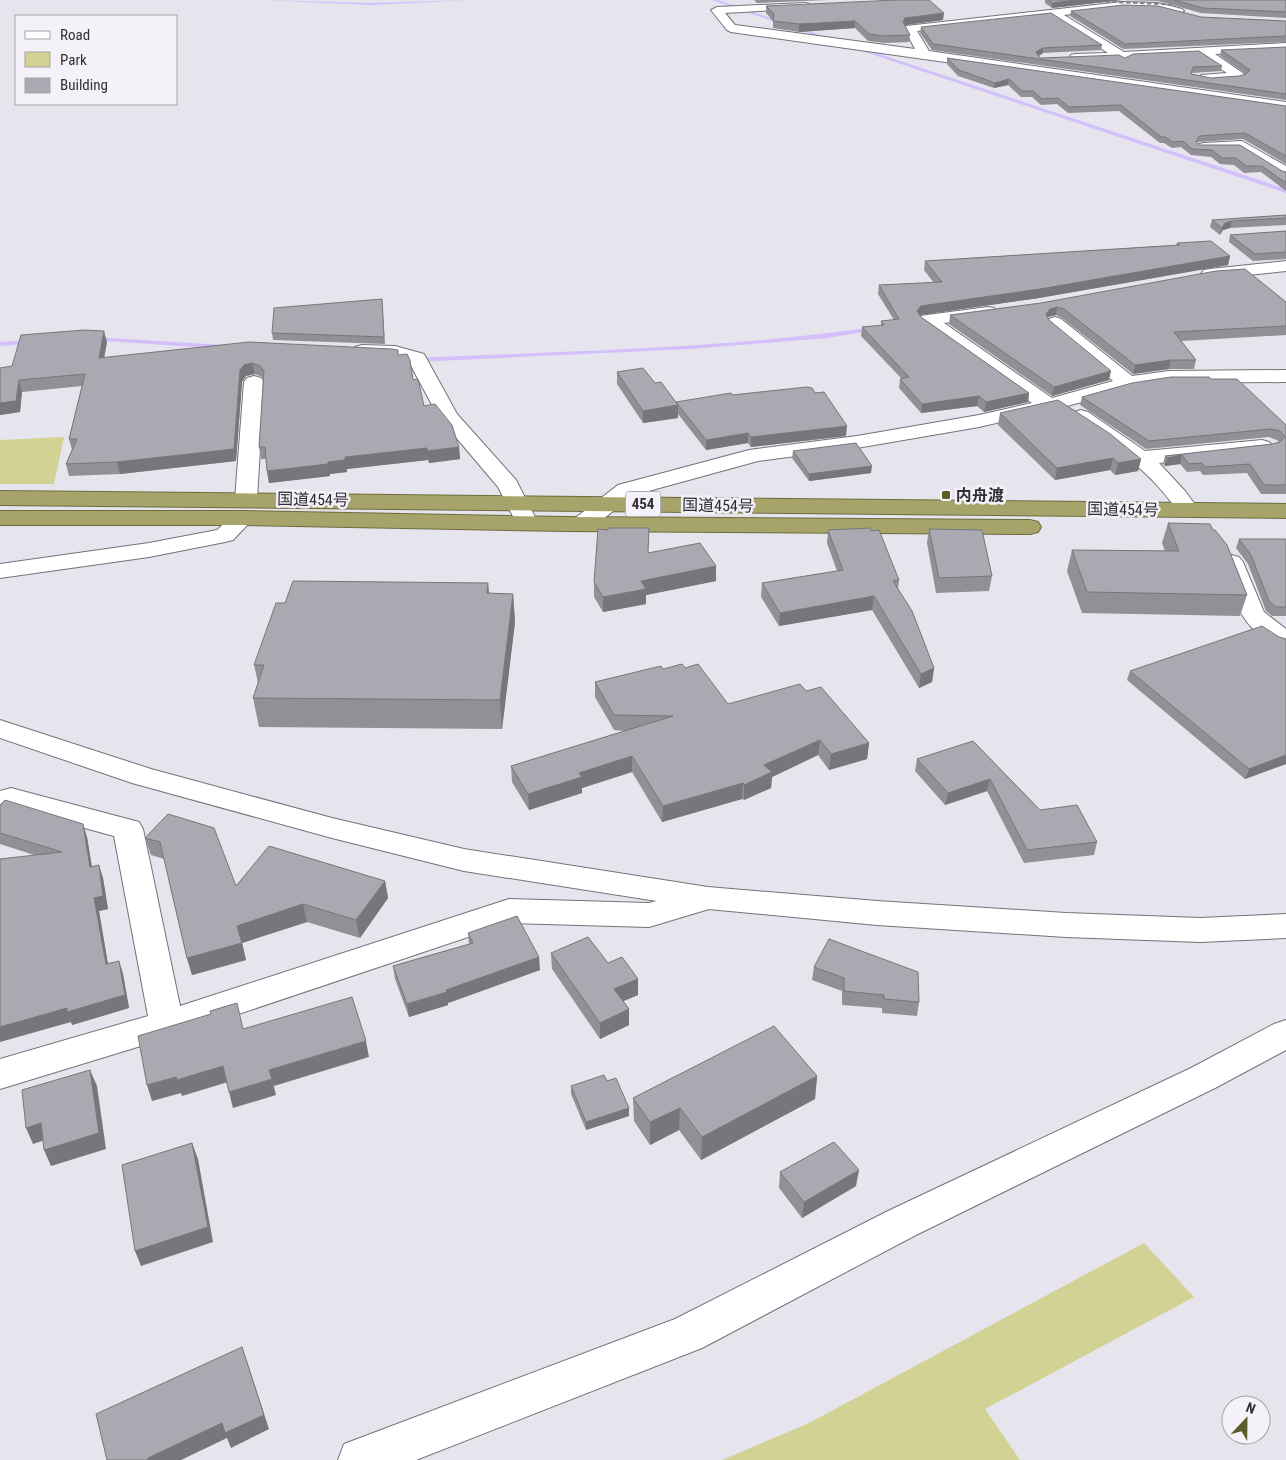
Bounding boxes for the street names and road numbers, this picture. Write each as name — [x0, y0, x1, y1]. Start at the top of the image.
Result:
street label: 国道454号 — [277, 489, 349, 510]
road number: 454 — [626, 492, 660, 516]
street label: 国道454号 — [682, 495, 754, 516]
street label: 国道454号 — [1087, 499, 1159, 520]

